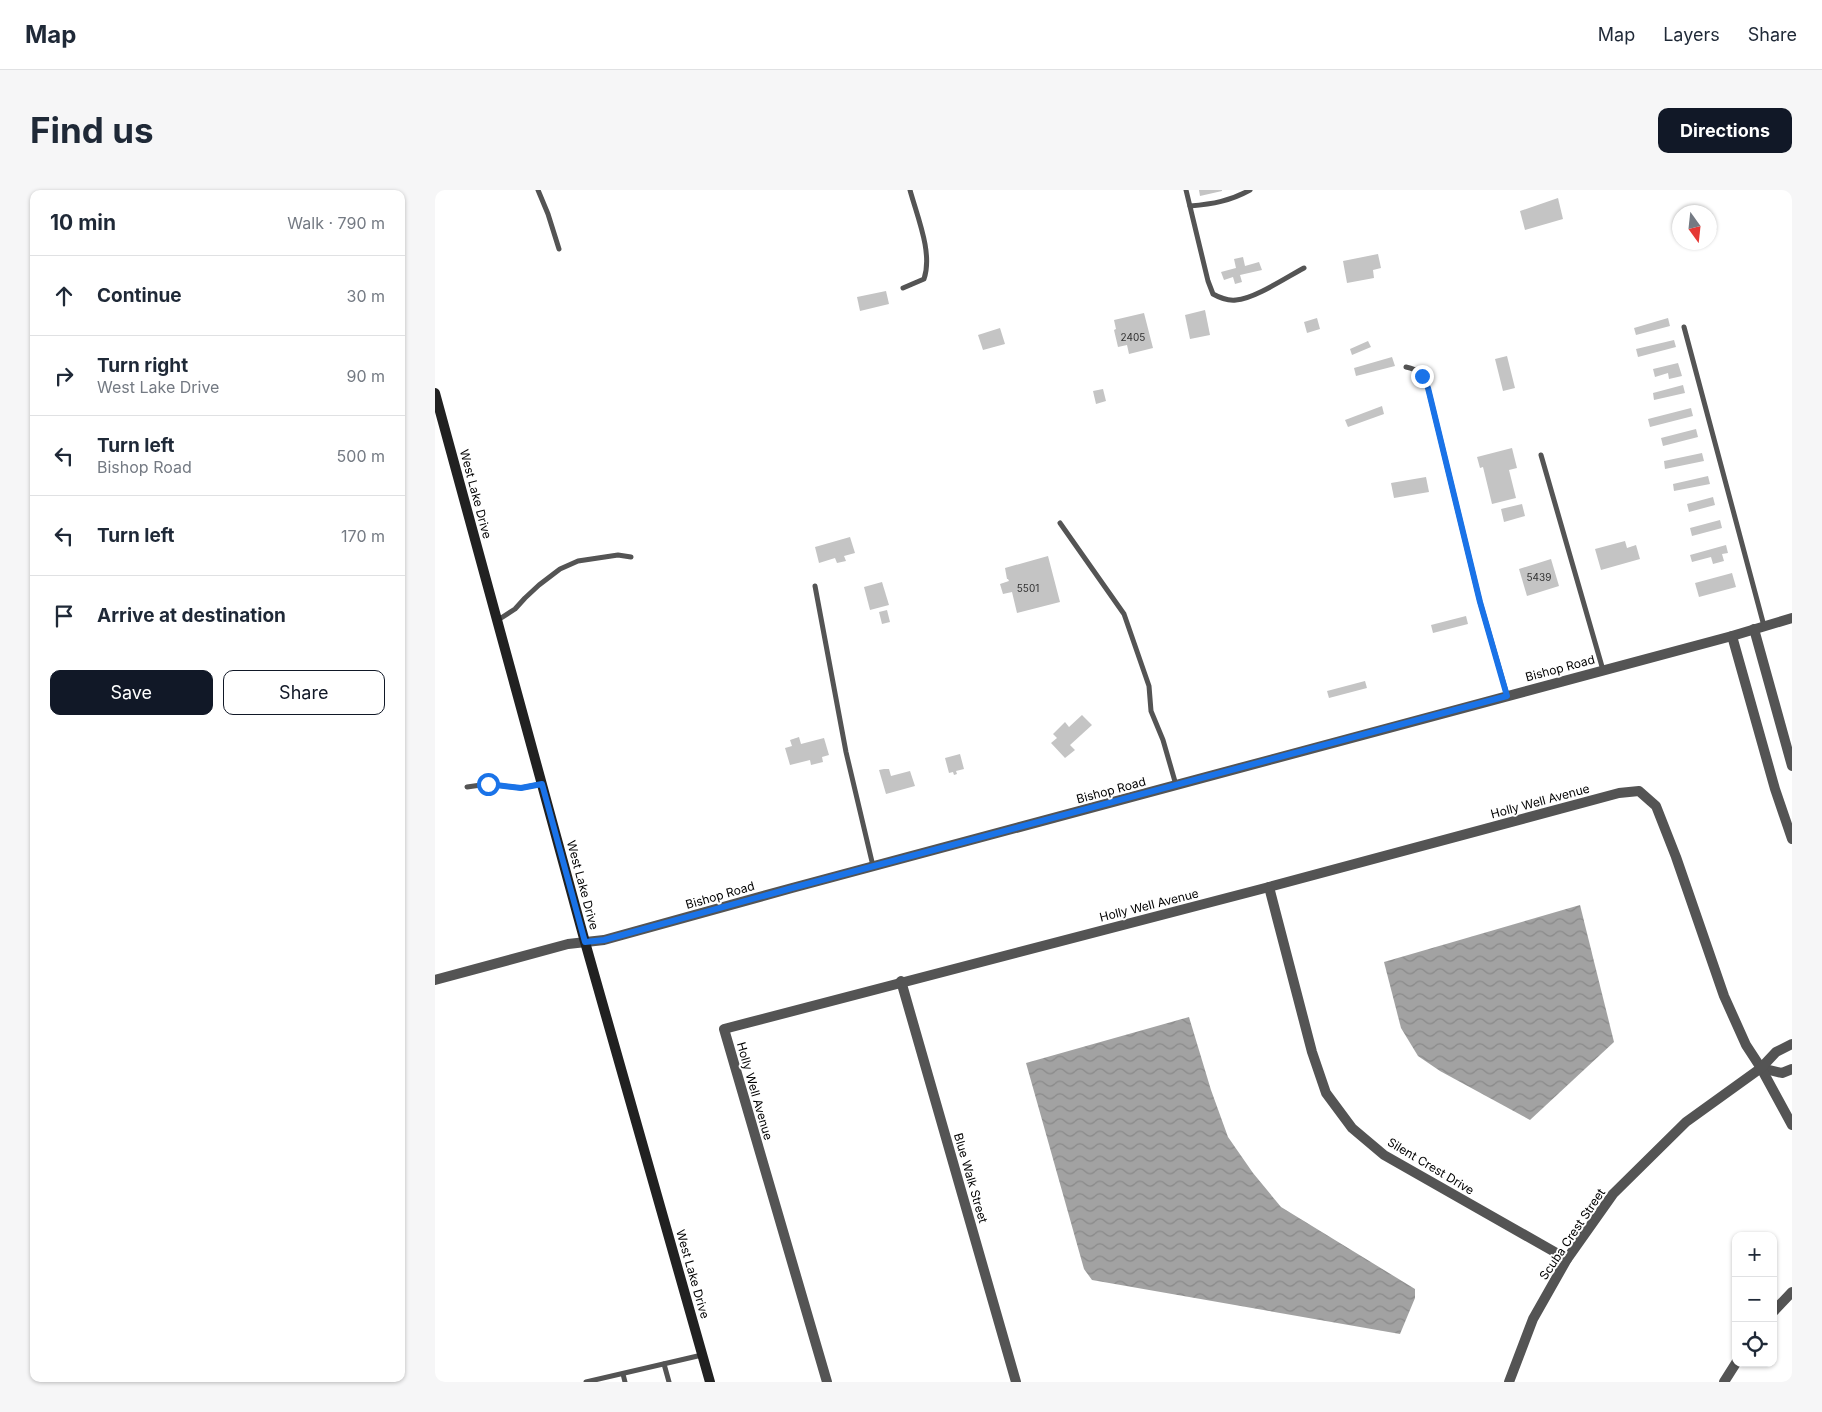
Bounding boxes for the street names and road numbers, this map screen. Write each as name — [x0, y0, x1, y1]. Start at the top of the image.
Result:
street label: West Lake Drive — [457, 448, 495, 540]
street label: Bishop Road — [1524, 652, 1596, 684]
street label: Bishop Road — [1075, 774, 1147, 806]
street label: Holly Well Avenue — [1489, 781, 1591, 821]
street label: West Lake Drive — [564, 839, 602, 931]
street label: Bishop Road — [684, 878, 756, 912]
street label: Holly Well Avenue — [1098, 885, 1200, 925]
street label: Holly Well Avenue — [734, 1040, 776, 1142]
street label: Blue Walk Street — [951, 1131, 991, 1225]
street label: Silent Crest Drive — [1385, 1134, 1477, 1198]
street label: Scuba Crest Street — [1536, 1185, 1608, 1282]
street label: West Lake Drive — [673, 1228, 713, 1320]

